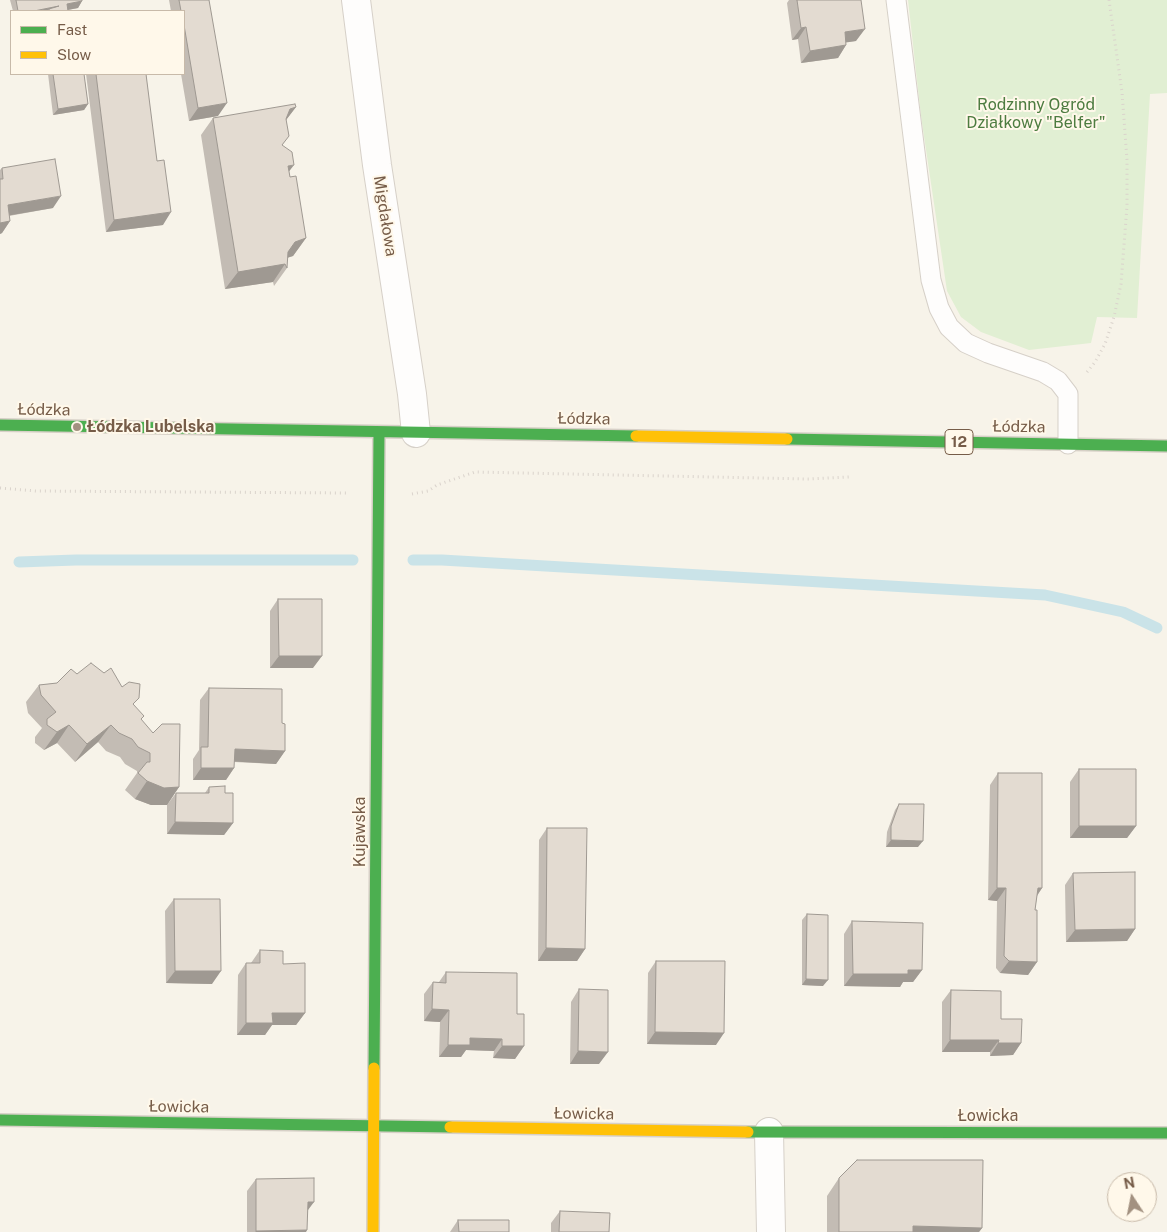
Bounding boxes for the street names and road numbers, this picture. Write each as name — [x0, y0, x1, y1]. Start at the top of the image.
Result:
street label: Migdałowa — [369, 174, 401, 258]
street label: Łódzka — [17, 400, 71, 420]
street label: Łódzka — [557, 409, 611, 429]
street label: Łódzka — [992, 417, 1046, 437]
road number: 12 — [945, 430, 973, 454]
street label: Kujawska — [350, 797, 370, 867]
street label: Łowicka — [149, 1097, 209, 1117]
street label: Łowicka — [554, 1104, 614, 1124]
street label: Łowicka — [958, 1106, 1018, 1126]

